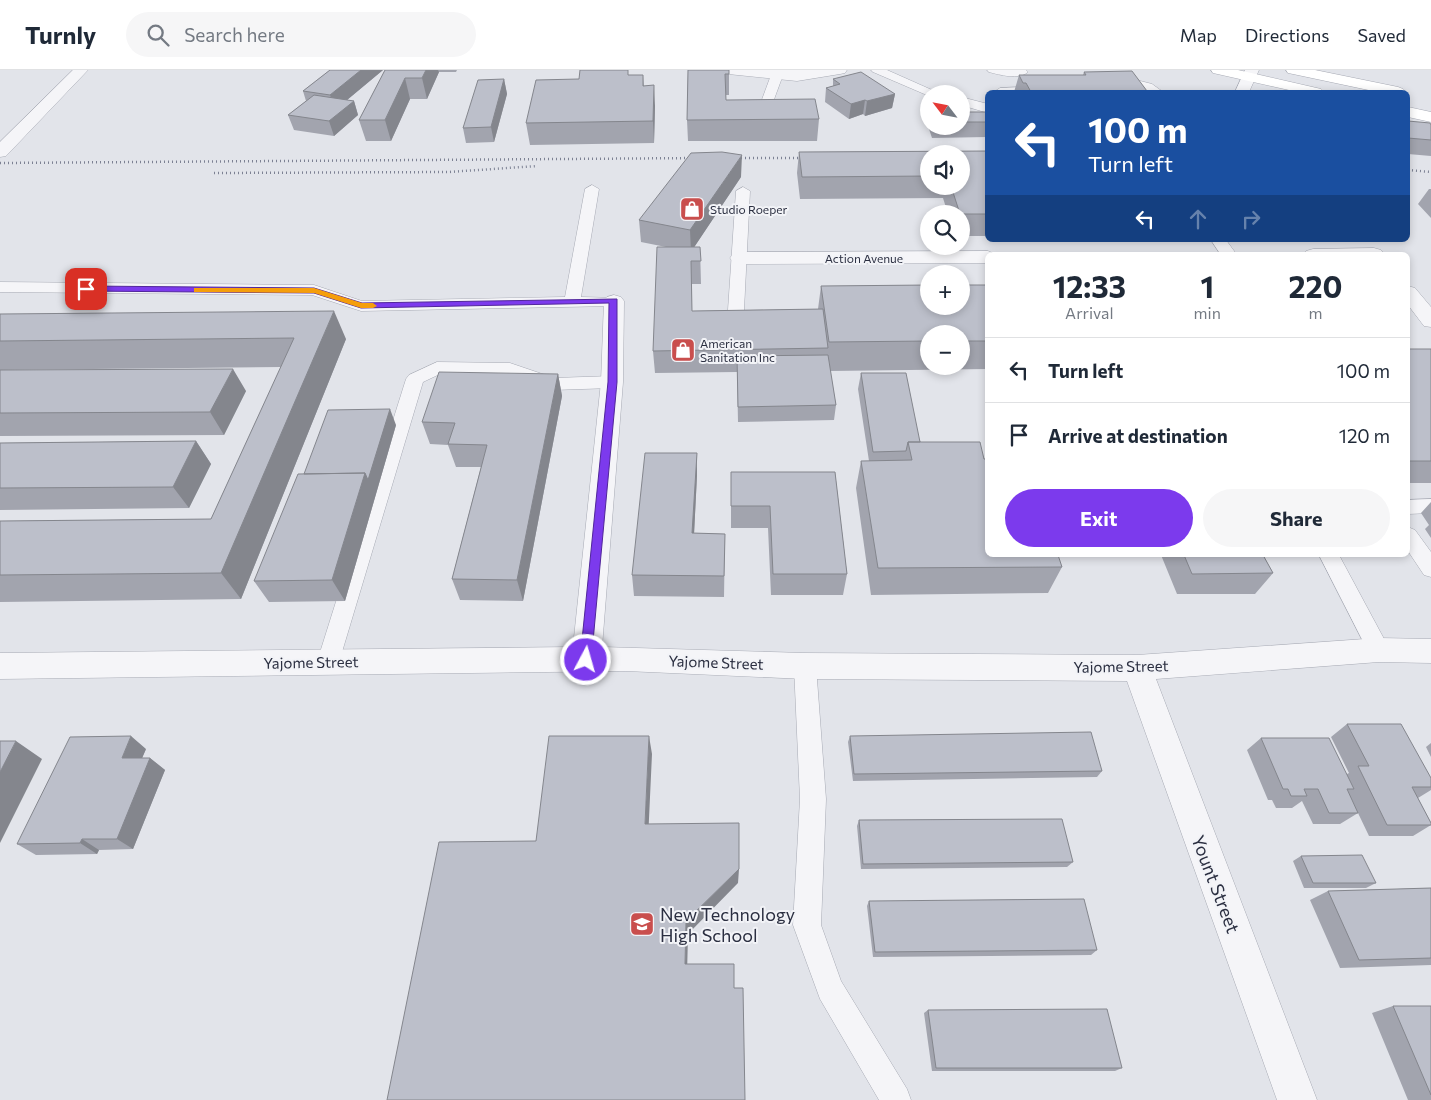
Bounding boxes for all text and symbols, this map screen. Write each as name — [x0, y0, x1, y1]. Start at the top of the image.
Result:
search box — [126, 12, 476, 57]
text: Turnly — [25, 20, 96, 49]
icon: search — [144, 21, 172, 49]
text: Search here — [184, 23, 285, 46]
text: Map — [1180, 24, 1217, 46]
text: Directions — [1245, 24, 1329, 46]
text: Saved — [1357, 24, 1406, 46]
north arrow — [920, 85, 970, 135]
map controls — [920, 85, 970, 375]
text: 100 m — [1088, 107, 1188, 150]
icon: left — [1005, 110, 1070, 175]
button: sound — [920, 145, 970, 195]
text: Turn left — [1088, 150, 1173, 177]
shop icon: Studio Roeper — [679, 196, 705, 222]
place label: Studio Roeper — [710, 202, 788, 216]
button: search — [920, 205, 970, 255]
icon: left — [1131, 205, 1159, 233]
icon: ahead — [1184, 205, 1212, 233]
icon: right — [1237, 205, 1265, 233]
street label: Action Avenue — [825, 251, 903, 265]
button: + — [920, 265, 970, 315]
text: 12:33 — [1053, 267, 1126, 304]
text: 1 — [1200, 267, 1214, 304]
text: 220 — [1288, 267, 1342, 304]
pin — [65, 268, 107, 310]
icon: arrive — [72, 275, 100, 303]
text: Arrival — [1065, 303, 1114, 322]
text: min — [1194, 303, 1221, 322]
text: m — [1308, 303, 1322, 322]
button: − — [920, 325, 970, 375]
place label: American Sanitation Inc — [700, 336, 775, 364]
shop icon: American Sanitation Inc — [670, 337, 696, 363]
icon: left — [1005, 356, 1033, 384]
text: Turn left — [1048, 359, 1123, 382]
text: 100 m — [1337, 359, 1390, 382]
icon: arrive — [1005, 421, 1033, 449]
text: Arrive at destination — [1048, 424, 1228, 447]
text: 120 m — [1339, 424, 1390, 447]
button: Exit — [1005, 489, 1193, 547]
button: Share — [1203, 489, 1390, 547]
position arrow — [559, 633, 611, 685]
street label: Yajome Street — [668, 651, 764, 673]
street label: Yajome Street — [263, 652, 359, 672]
street label: Yajome Street — [1073, 656, 1169, 676]
street label: Yount Street — [1187, 832, 1245, 936]
place label: New Technology High School — [660, 903, 795, 946]
school or university icon: New Technology High School — [629, 911, 655, 937]

